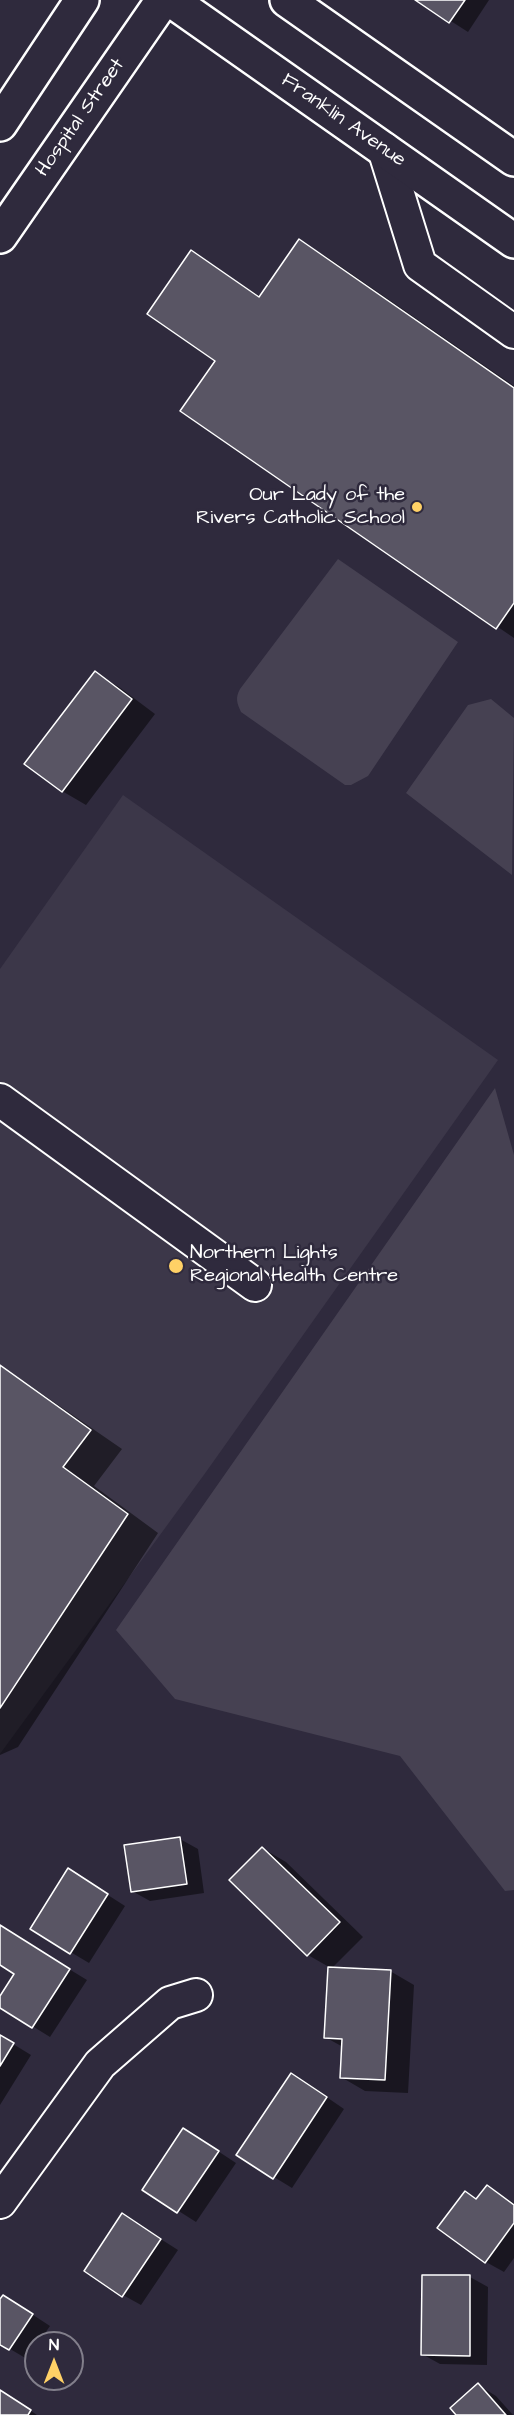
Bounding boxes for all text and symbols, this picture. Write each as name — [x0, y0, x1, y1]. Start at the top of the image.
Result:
street label: Hospital Street — [31, 54, 131, 182]
street label: Franklin Avenue — [276, 69, 410, 173]
place label: Our Lady of the Rivers Catholic School — [196, 484, 405, 531]
marker: Our Lady of the Rivers Catholic School — [410, 500, 424, 514]
place label: Northern Lights Regional Health Centre — [190, 1242, 398, 1289]
marker: Northern Lights Regional Health Centre — [167, 1257, 185, 1275]
north arrow — [24, 2331, 84, 2391]
text: N — [49, 2334, 59, 2356]

